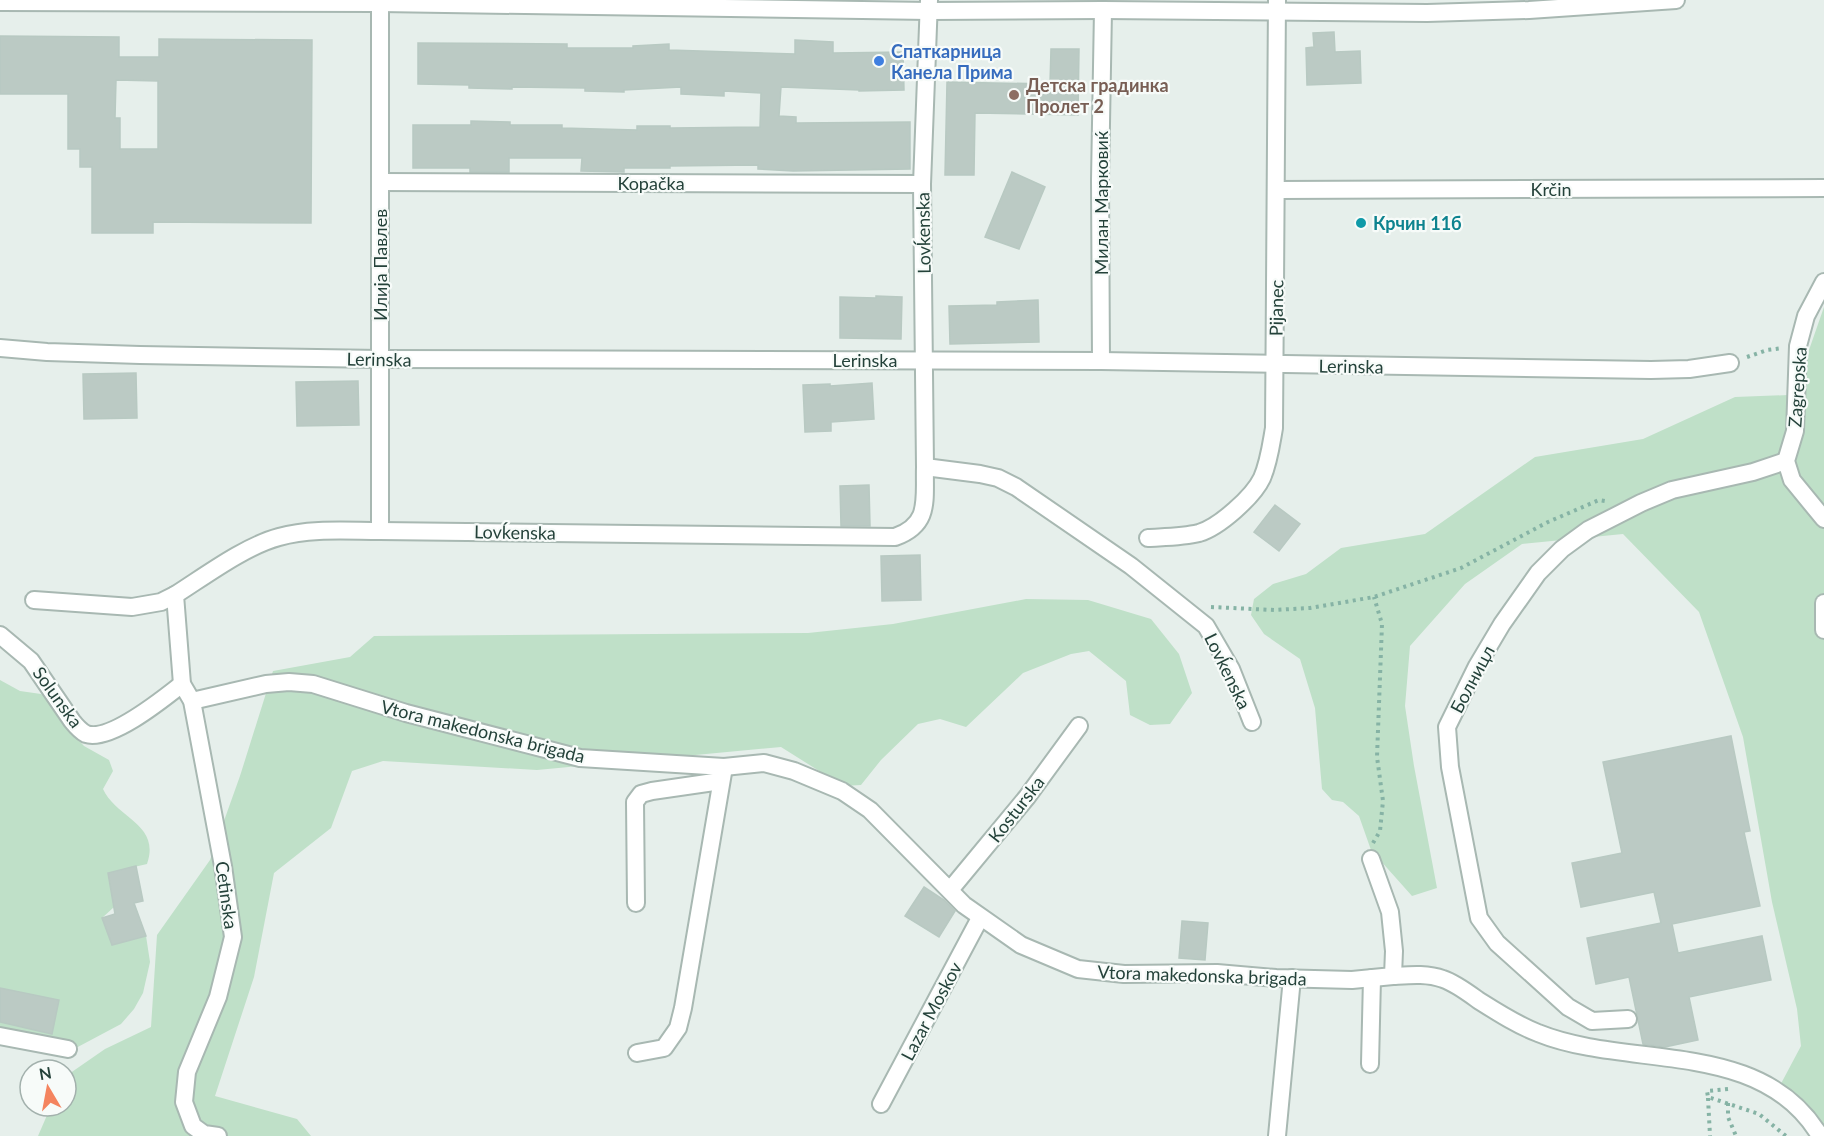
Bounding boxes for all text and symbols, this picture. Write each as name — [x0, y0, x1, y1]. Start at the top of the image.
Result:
place label: Спаткарница Канела Прима — [891, 40, 1013, 83]
marker: Спаткарница Канела Прима — [872, 54, 886, 68]
place label: Детска градинка Пролет 2 — [1026, 74, 1169, 117]
marker: Детска градинка Пролет 2 — [1007, 88, 1021, 102]
street label: Милан Марковиќ — [1090, 130, 1112, 275]
street label: Kopačka — [617, 172, 685, 194]
street label: Krčin — [1530, 178, 1572, 200]
street label: Lovḱenska — [911, 192, 935, 274]
street label: Илија Павлев — [369, 209, 391, 321]
place label: Крчин 11б — [1373, 212, 1462, 234]
marker: Крчин 11б — [1354, 216, 1368, 230]
street label: Pijanec — [1265, 279, 1287, 336]
street label: Zagrepska — [1783, 346, 1811, 428]
street label: Lerinska — [346, 347, 412, 371]
street label: Lerinska — [833, 349, 897, 371]
street label: Lerinska — [1318, 354, 1384, 378]
street label: Lovḱenska — [474, 520, 556, 544]
street label: Lovḱenska — [1200, 629, 1256, 713]
street label: Болницл — [1445, 641, 1499, 717]
street label: Solunska — [28, 662, 88, 732]
street label: Vtora makedonska brigada — [379, 695, 587, 767]
street label: Kosturska — [983, 771, 1049, 847]
street label: Cetinska — [211, 860, 243, 930]
street label: Lazar Moskov — [896, 957, 966, 1064]
street label: Vtora makedonska brigada — [1097, 960, 1307, 990]
north arrow — [18, 1058, 78, 1118]
text: N — [38, 1062, 53, 1083]

